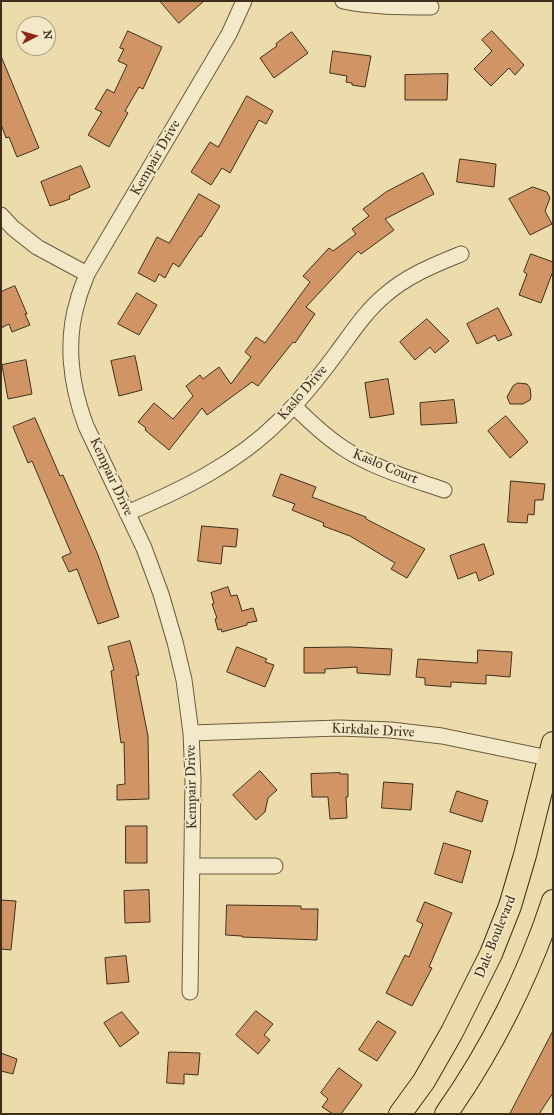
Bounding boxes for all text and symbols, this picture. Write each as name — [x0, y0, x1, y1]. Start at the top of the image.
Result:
north arrow — [16, 16, 56, 56]
text: N — [40, 29, 54, 40]
street label: Kempair Drive — [128, 117, 184, 199]
street label: Kaslo Drive — [275, 362, 331, 424]
street label: Kempair Drive — [85, 435, 137, 519]
street label: Kaslo Court — [350, 446, 420, 488]
street label: Kirkdale Drive — [331, 720, 415, 742]
street label: Kempair Drive — [183, 744, 201, 830]
street label: Dale Boulevard — [472, 893, 520, 981]

